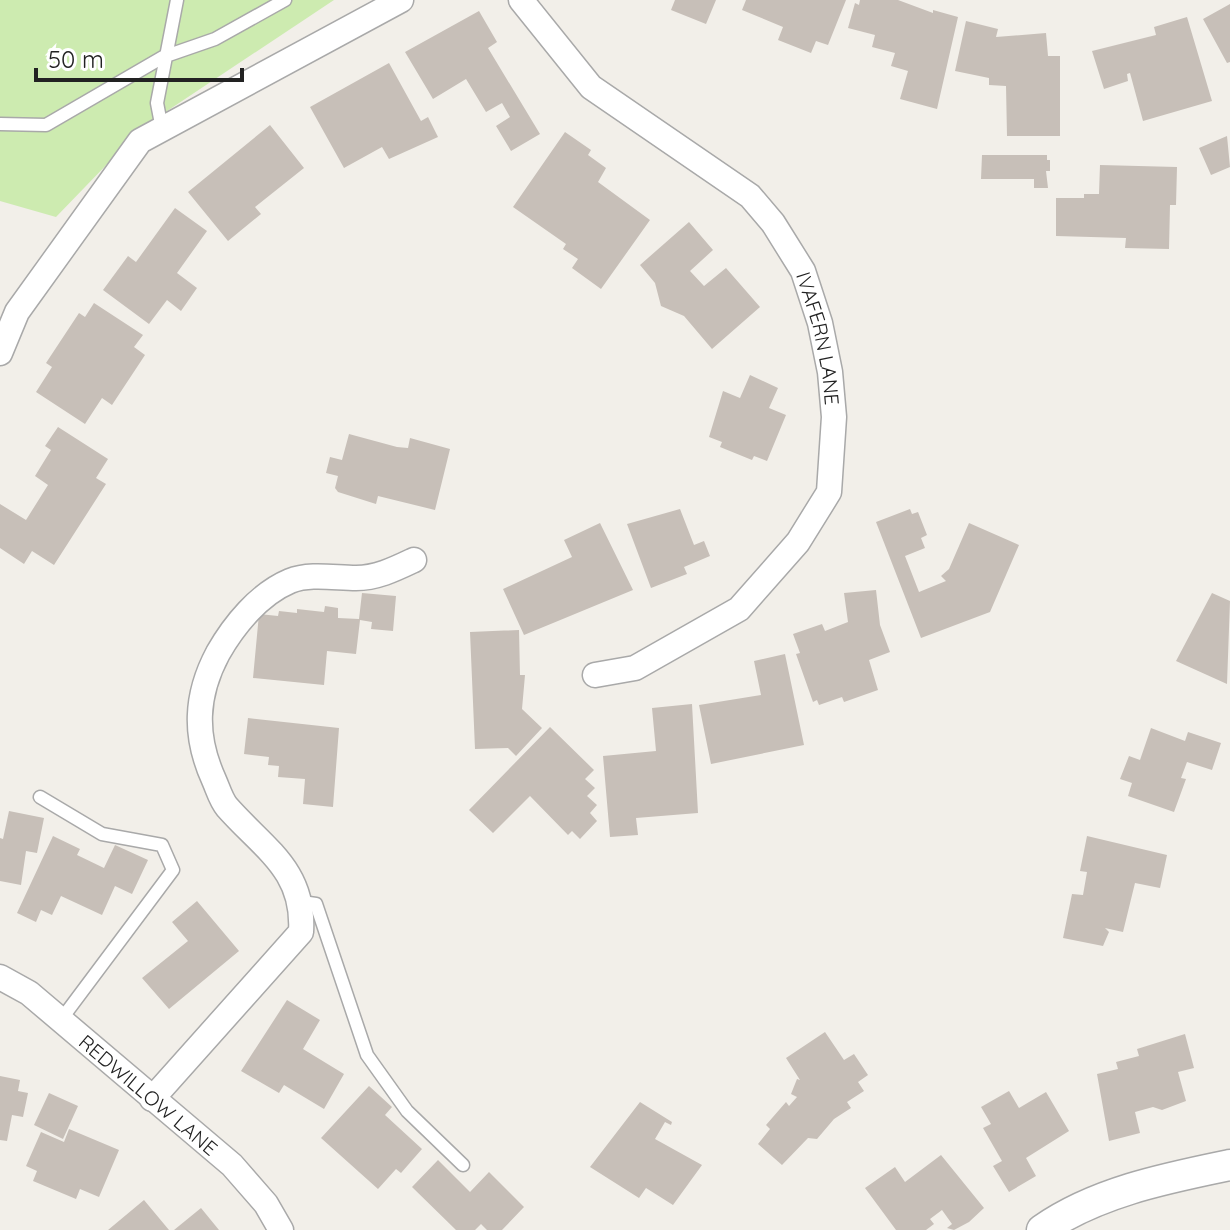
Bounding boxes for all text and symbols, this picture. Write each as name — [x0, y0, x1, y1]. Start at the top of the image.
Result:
scale bar — [36, 32, 242, 82]
text: 50 m — [48, 44, 104, 74]
street label: IVAFERN LANE — [792, 268, 845, 406]
street label: REDWILLOW LANE — [74, 1029, 223, 1160]

